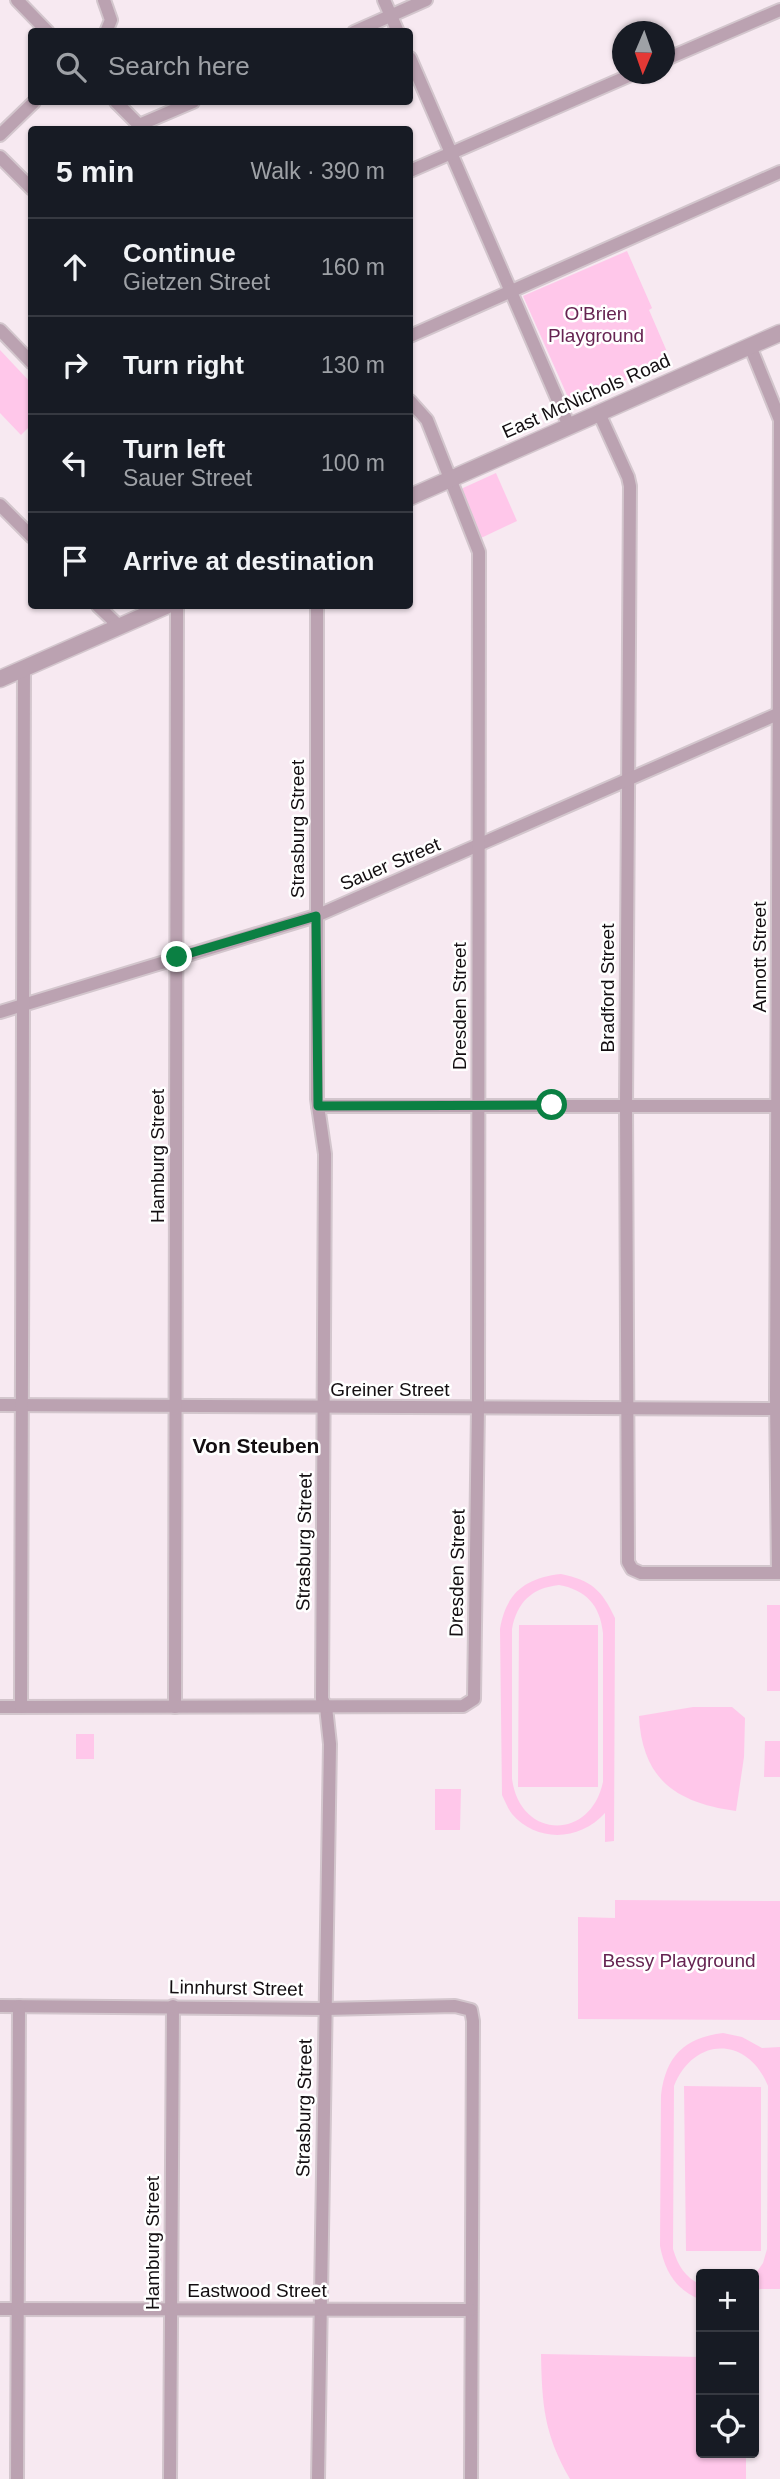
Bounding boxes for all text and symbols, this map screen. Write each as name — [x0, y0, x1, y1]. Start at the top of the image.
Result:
north arrow — [612, 21, 675, 84]
search box — [28, 28, 413, 105]
icon: search — [52, 48, 90, 86]
text: Search here — [108, 51, 250, 81]
text: 5 min — [56, 155, 134, 188]
text: Walk · 390 m — [250, 158, 385, 184]
text: Continue — [123, 238, 236, 268]
icon: ahead — [56, 248, 94, 286]
text: 160 m — [321, 254, 385, 280]
text: Gietzen Street — [123, 269, 270, 295]
park label: O'Brien Playground — [548, 303, 644, 346]
icon: right — [56, 346, 94, 384]
street label: East McNichols Road — [499, 349, 673, 443]
text: Turn right — [123, 350, 244, 380]
text: 130 m — [321, 352, 385, 378]
text: Turn left — [123, 434, 225, 464]
icon: left — [56, 444, 94, 482]
text: 100 m — [321, 450, 385, 476]
text: Sauer Street — [123, 465, 252, 491]
icon: arrive — [56, 542, 94, 580]
text: Arrive at destination — [123, 546, 374, 576]
street label: Strasburg Street — [287, 759, 308, 898]
street label: Sauer Street — [337, 833, 444, 895]
street label: Annott Street — [749, 901, 770, 1012]
street label: Bradford Street — [597, 923, 618, 1052]
route end — [161, 941, 192, 972]
street label: Dresden Street — [449, 941, 470, 1070]
street label: Hamburg Street — [147, 1088, 168, 1223]
route start — [536, 1089, 567, 1120]
street label: Greiner Street — [330, 1379, 450, 1400]
district label: Von Steuben — [193, 1434, 319, 1457]
street label: Strasburg Street — [292, 1472, 316, 1611]
street label: Dresden Street — [445, 1508, 469, 1637]
park label: Bessy Playground — [602, 1950, 756, 1971]
street label: Linnhurst Street — [169, 1976, 304, 2000]
street label: Strasburg Street — [292, 2038, 316, 2177]
street label: Hamburg Street — [142, 2175, 163, 2310]
map controls — [696, 2269, 759, 2458]
button: + — [696, 2269, 759, 2332]
street label: Eastwood Street — [187, 2280, 327, 2301]
button: − — [696, 2332, 759, 2395]
button: locate — [696, 2395, 759, 2458]

